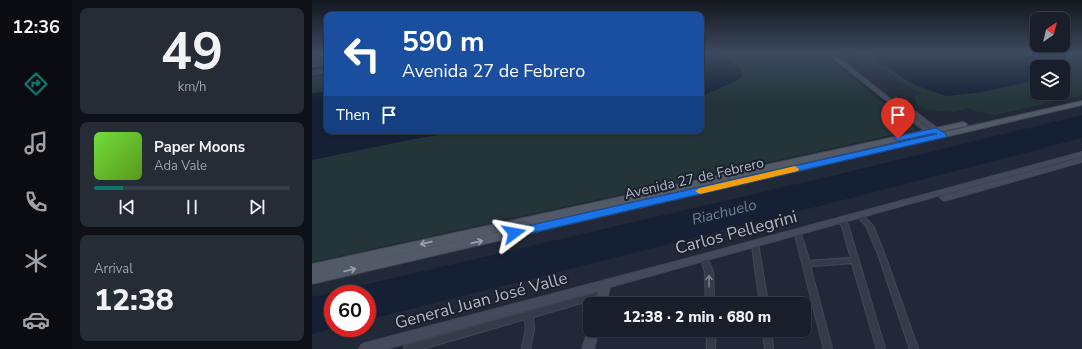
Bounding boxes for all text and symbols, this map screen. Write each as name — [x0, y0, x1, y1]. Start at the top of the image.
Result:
north arrow — [1030, 12, 1070, 52]
map controls — [1030, 12, 1070, 100]
text: 12:36 — [12, 15, 60, 39]
text: 49 — [161, 16, 223, 87]
text: 590 m — [402, 23, 485, 61]
icon: left — [336, 28, 388, 80]
text: Avenida 27 de Febrero — [402, 59, 585, 83]
button: layers — [1030, 60, 1070, 100]
icon: directions — [22, 70, 50, 98]
text: km/h — [178, 78, 206, 96]
pin — [881, 98, 915, 139]
icon: arrive — [378, 104, 400, 126]
icon: arrive — [887, 104, 909, 126]
text: Then — [336, 105, 370, 125]
icon: music — [22, 129, 50, 157]
text: Paper Moons — [154, 137, 245, 157]
street label: Avenida 27 de Febrero — [623, 153, 766, 204]
text: Ada Vale — [154, 157, 207, 175]
icon: phone — [22, 188, 50, 216]
water label: Riachuelo — [690, 194, 758, 230]
icon: previous — [116, 196, 138, 218]
icon: pause — [181, 196, 203, 218]
icon: next — [246, 196, 268, 218]
street label: Carlos Pellegrini — [673, 205, 800, 260]
position arrow — [493, 212, 535, 254]
one-way arrow — [470, 237, 483, 245]
one-way arrow — [420, 240, 433, 248]
icon: climate — [22, 247, 50, 275]
text: Arrival — [94, 260, 133, 278]
one-way arrow — [343, 266, 356, 274]
street label: General Juan José Valle — [392, 266, 570, 335]
one-way arrow — [705, 275, 713, 288]
text: 12:38 — [94, 280, 174, 321]
speed limit sign: 60 — [324, 285, 376, 337]
icon: car — [22, 306, 50, 334]
text: 12:38 · 2 min · 680 m — [623, 307, 771, 327]

